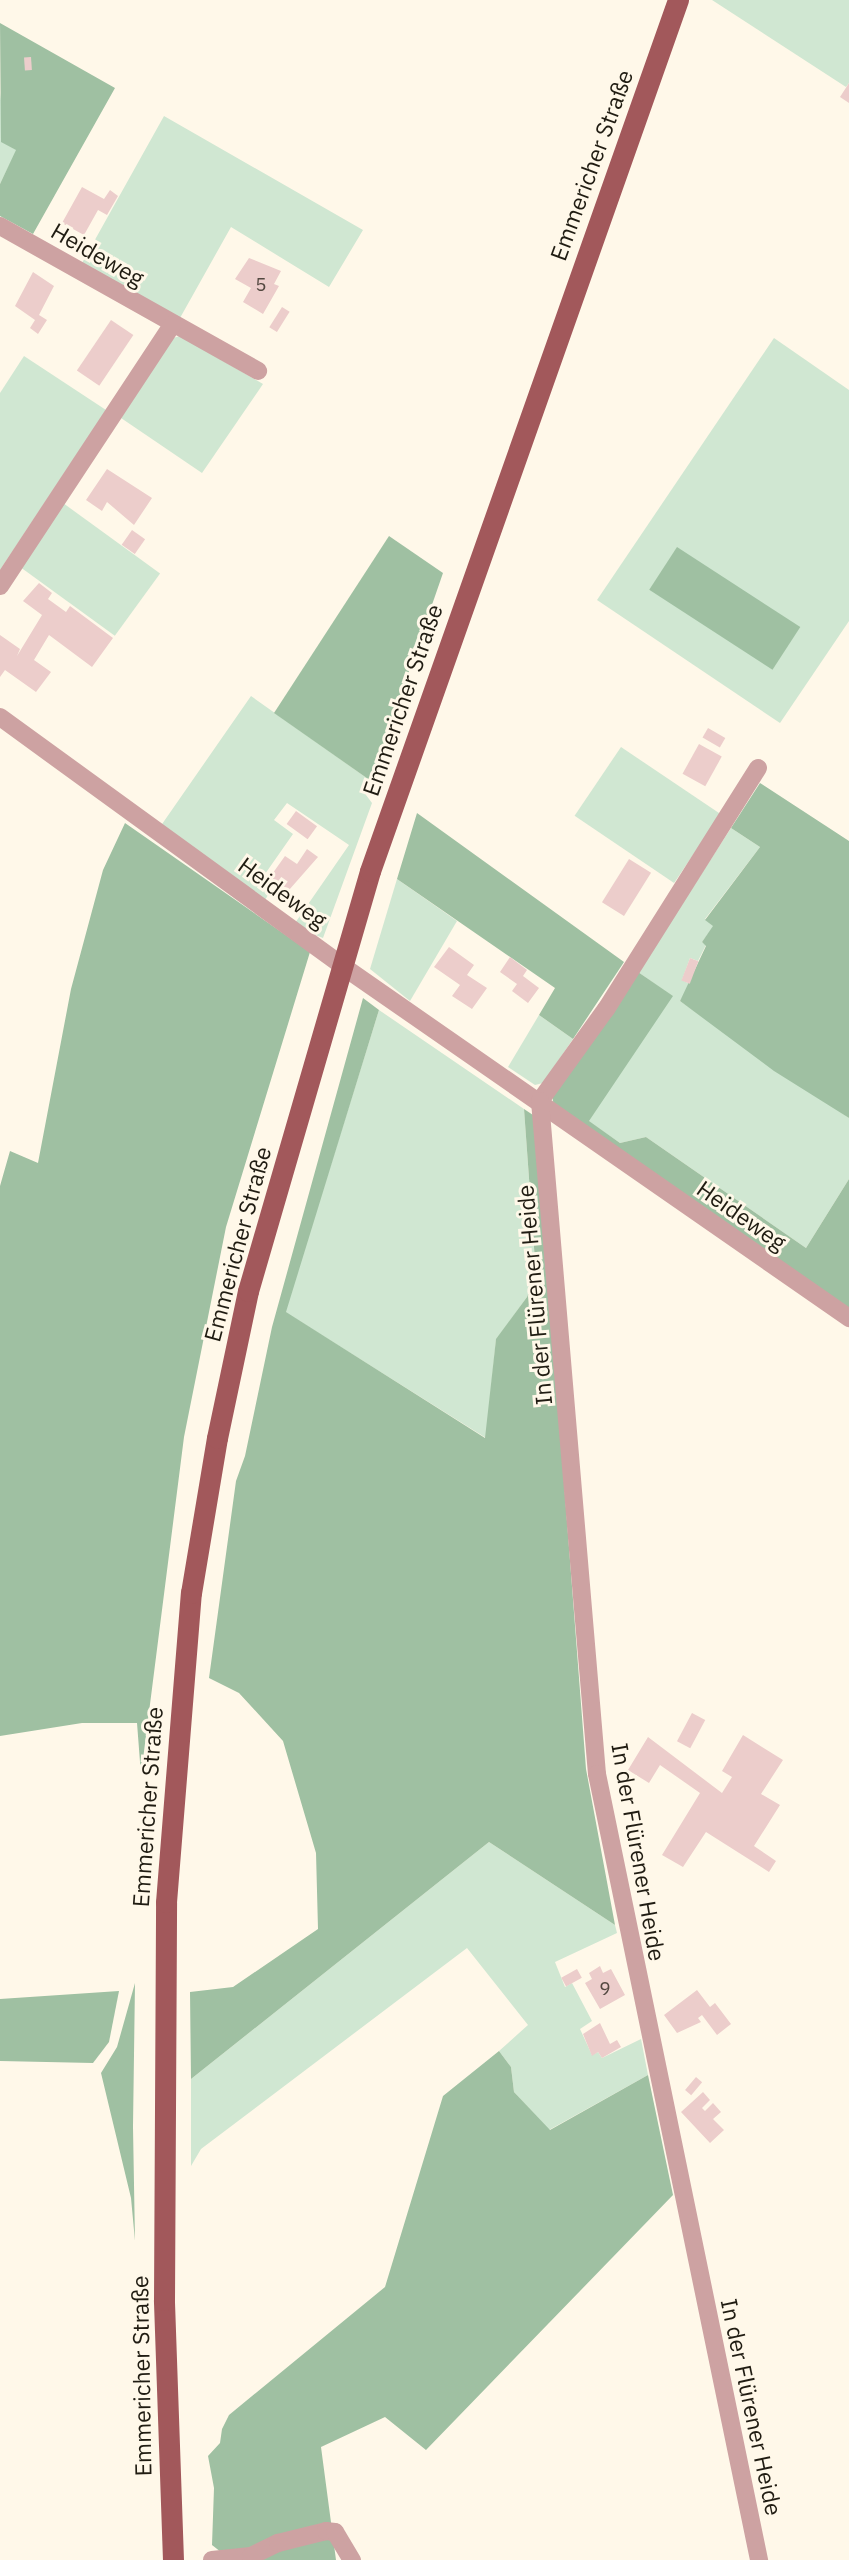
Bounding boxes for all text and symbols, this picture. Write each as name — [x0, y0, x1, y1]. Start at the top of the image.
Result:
street label: Emmericher Straße — [544, 66, 638, 264]
street label: Heideweg — [47, 216, 149, 292]
house number: 5 — [255, 274, 267, 296]
street label: Emmericher Straße — [356, 601, 448, 799]
street label: Heideweg — [233, 851, 333, 933]
street label: Emmericher Straße — [198, 1143, 276, 1345]
street label: Heideweg — [692, 1174, 792, 1256]
street label: In der Flürener Heide — [511, 1184, 557, 1406]
street label: Emmericher Straße — [126, 1706, 168, 1908]
street label: In der Flürener Heide — [606, 1741, 672, 1963]
house number: 9 — [599, 1978, 611, 2000]
street label: Emmericher Straße — [125, 2275, 157, 2477]
street label: In der Flürener Heide — [716, 2296, 788, 2518]

